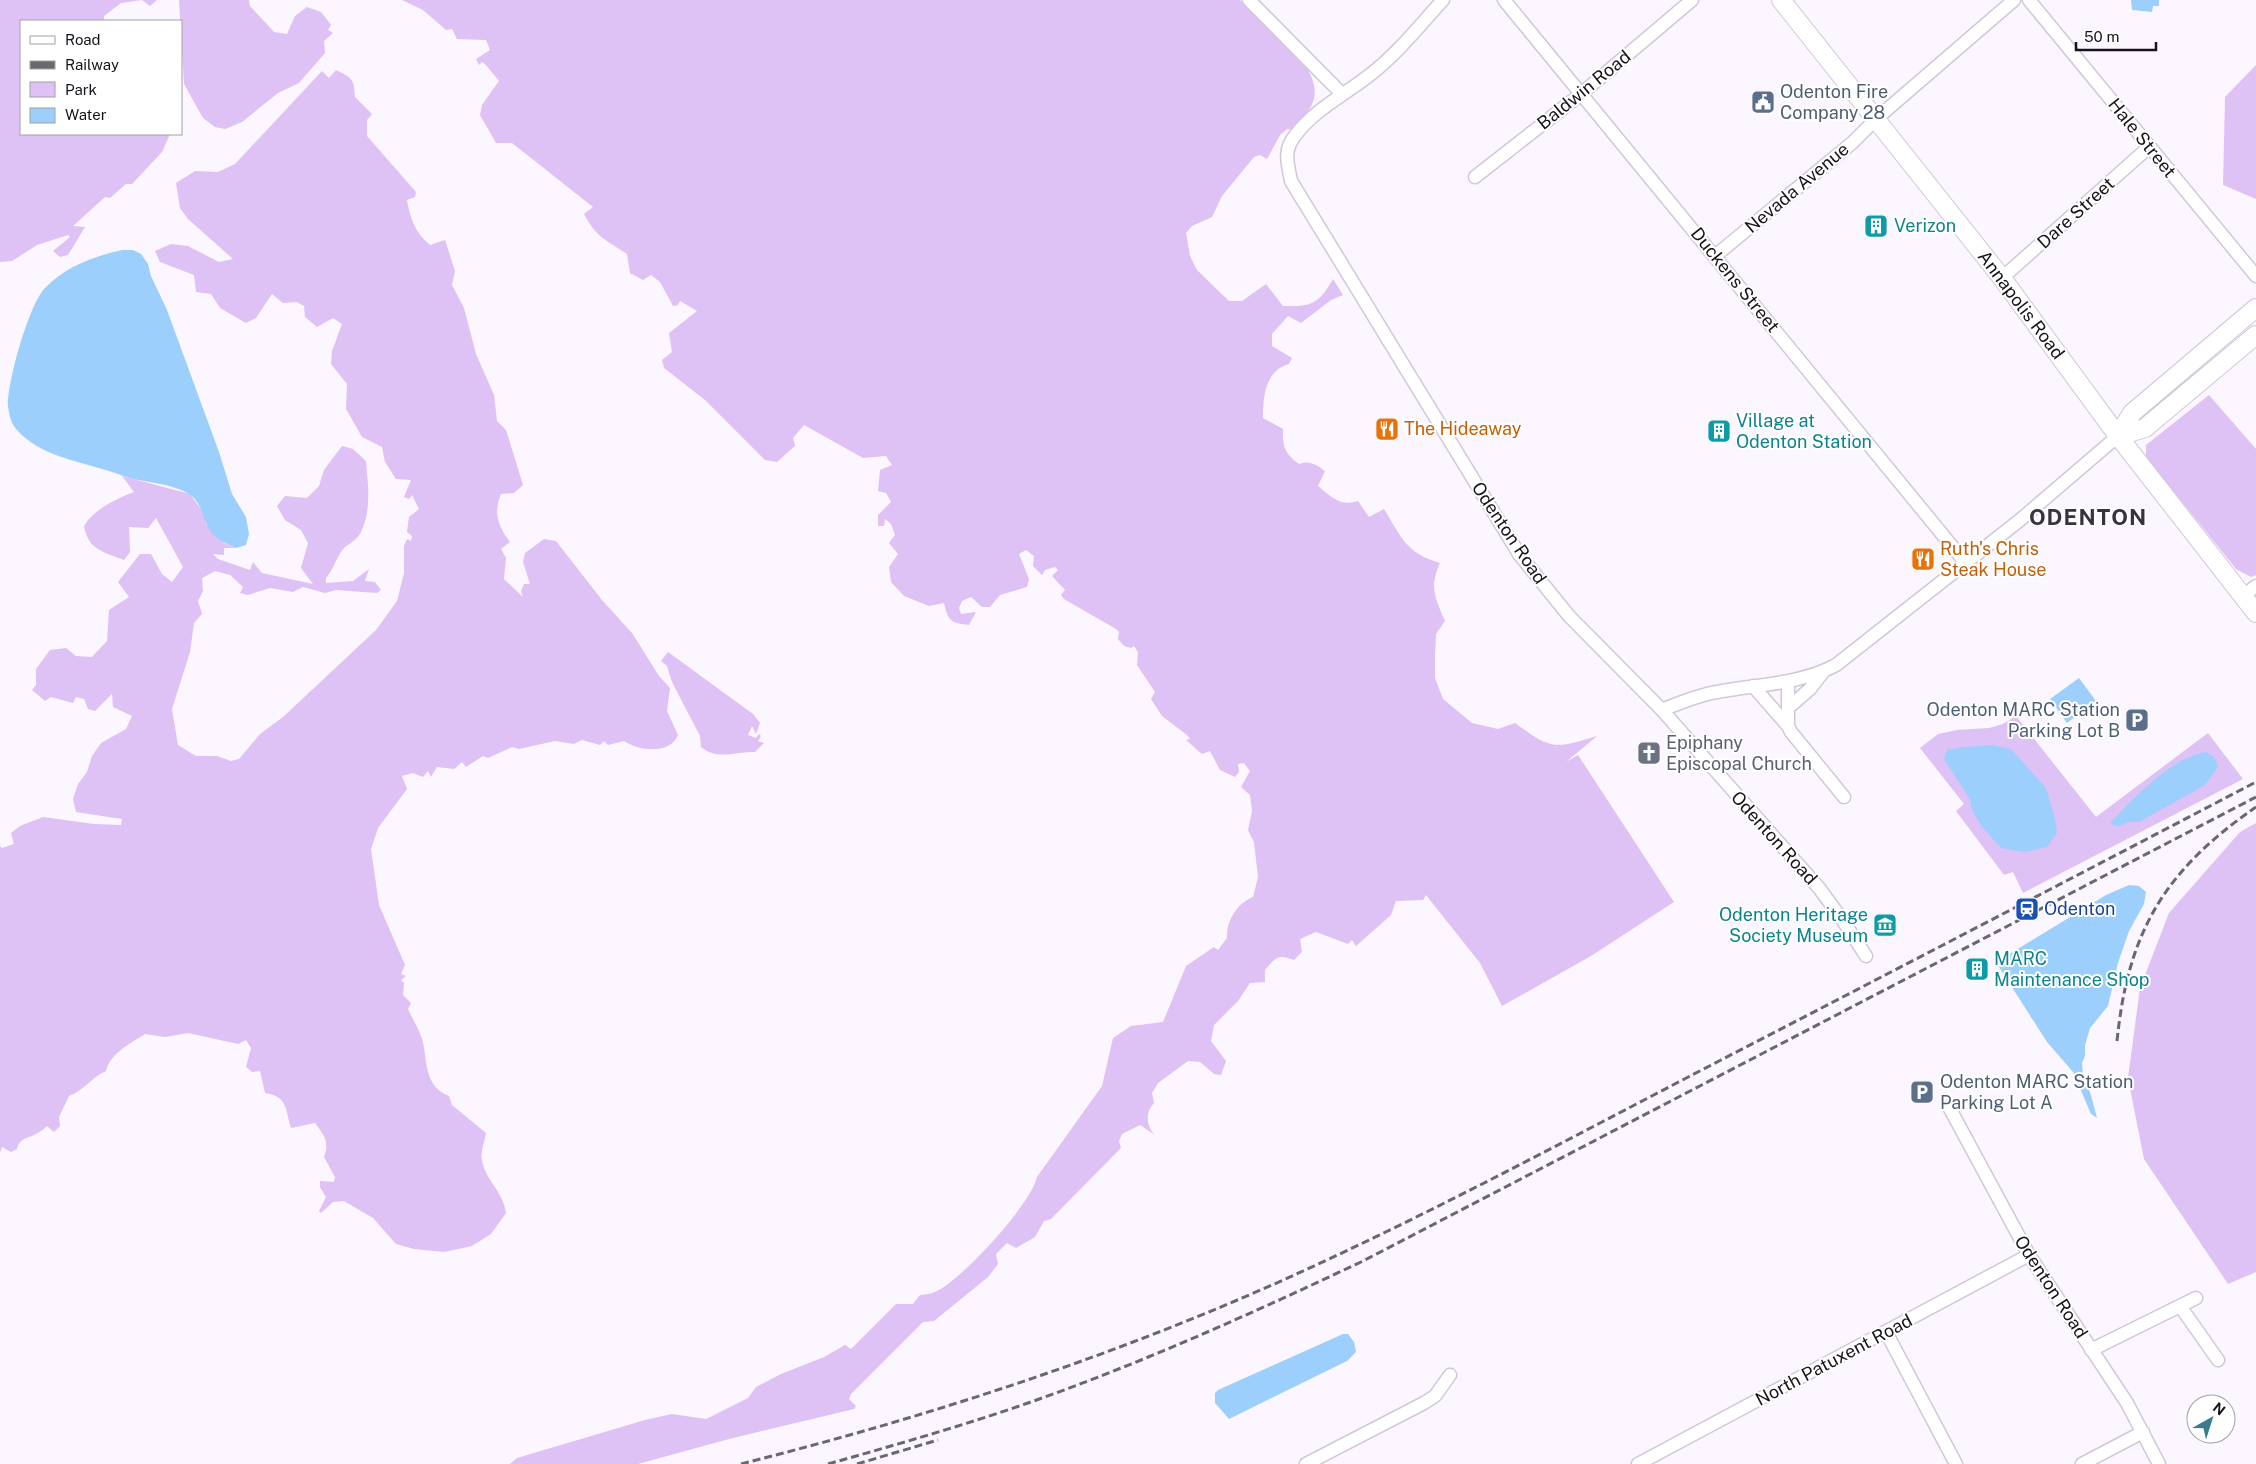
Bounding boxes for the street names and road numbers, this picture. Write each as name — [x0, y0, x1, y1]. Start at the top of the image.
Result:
street label: Baldwin Road — [1533, 46, 1634, 134]
street label: Hale Street — [2104, 94, 2181, 181]
street label: Nevada Avenue — [1740, 138, 1853, 237]
street label: Dare Street — [2033, 173, 2118, 253]
street label: Duckens Street — [1687, 223, 1784, 336]
street label: Annapolis Road — [1974, 246, 2069, 363]
street label: Odenton Road — [1468, 478, 1551, 588]
street label: Odenton Road — [1727, 787, 1822, 889]
street label: Odenton Road — [2010, 1231, 2092, 1342]
street label: North Patuxent Road — [1752, 1309, 1916, 1410]

